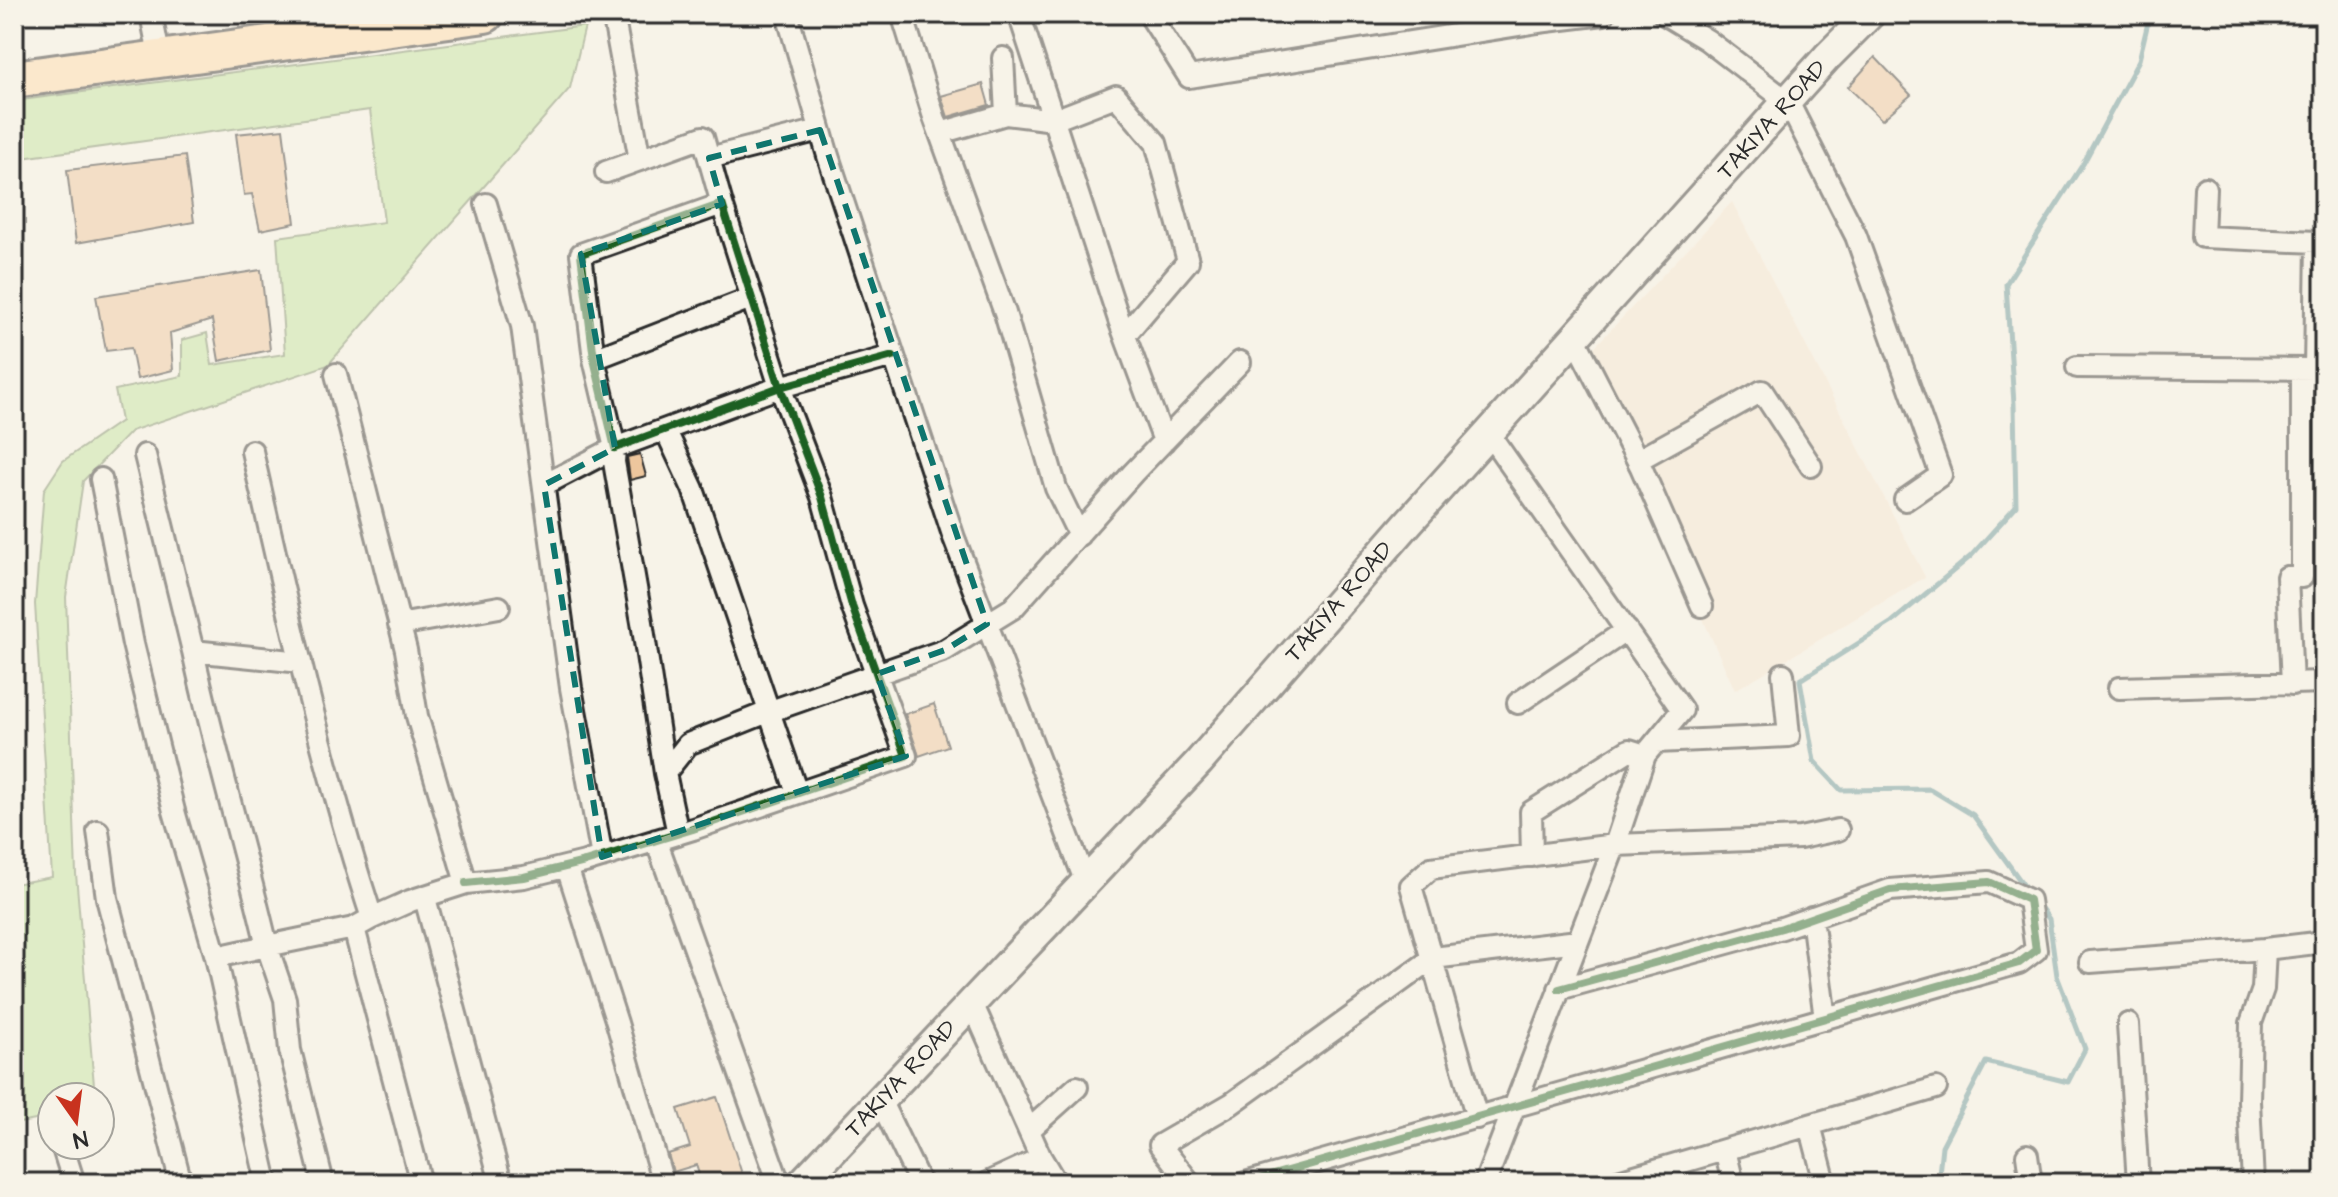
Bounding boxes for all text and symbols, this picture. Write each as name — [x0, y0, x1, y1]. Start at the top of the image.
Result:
street label: TAKIYA ROAD — [1709, 53, 1835, 187]
street label: TAKIYA ROAD — [1277, 534, 1401, 670]
street label: TAKIYA ROAD — [837, 1012, 965, 1146]
north arrow — [36, 1081, 116, 1161]
text: N — [70, 1122, 91, 1156]

